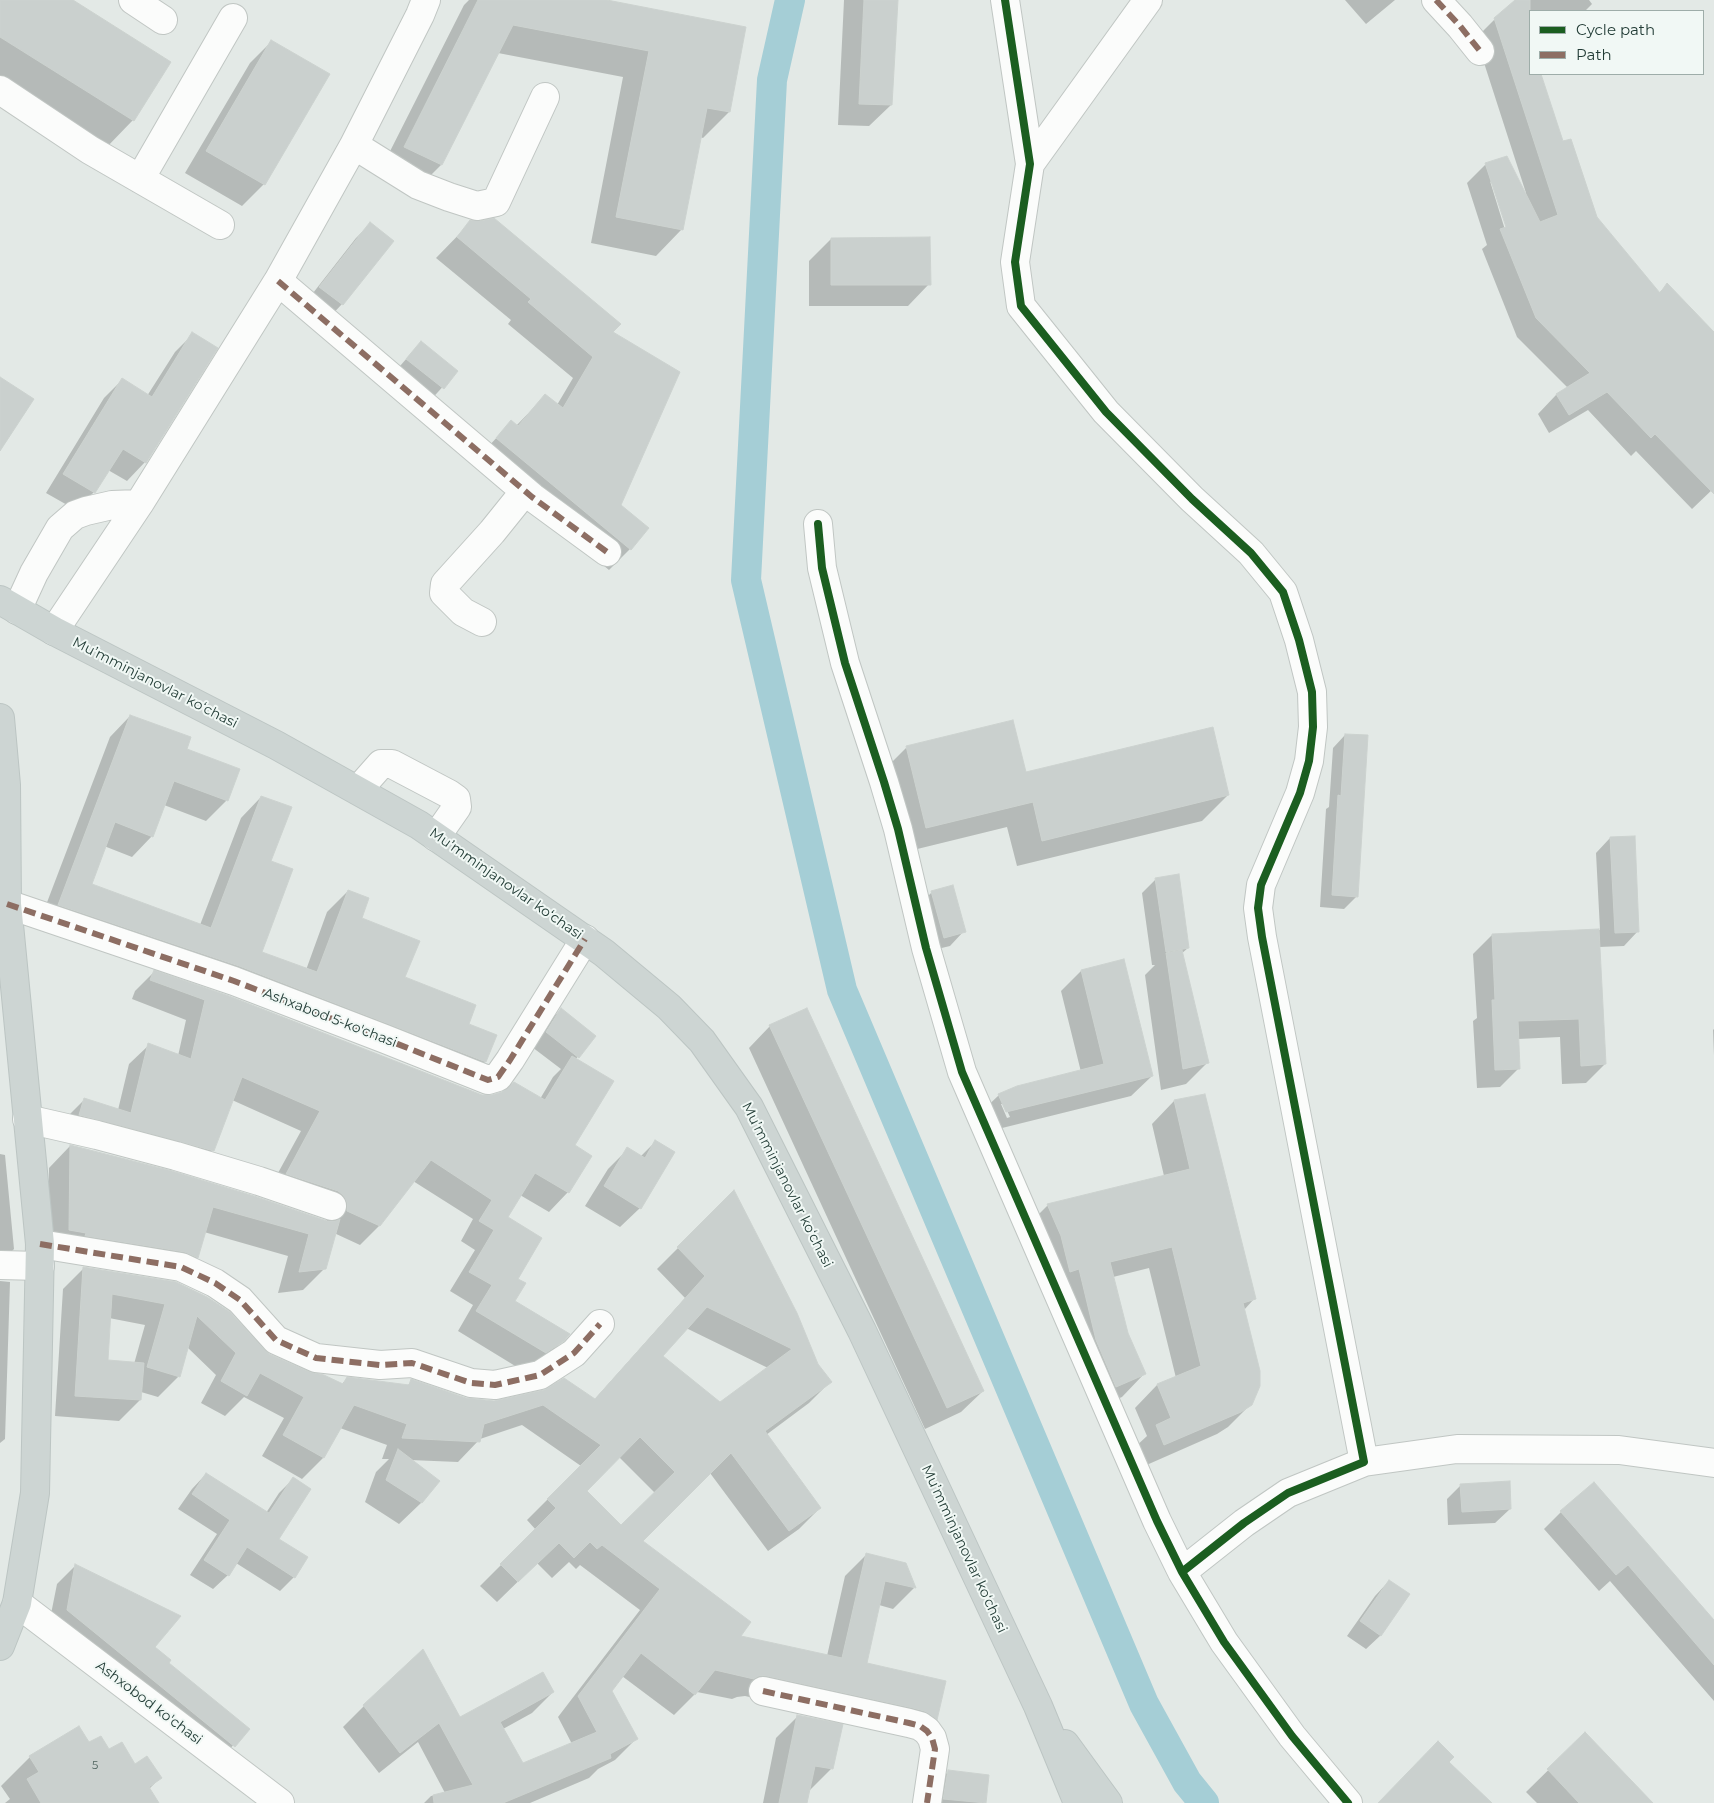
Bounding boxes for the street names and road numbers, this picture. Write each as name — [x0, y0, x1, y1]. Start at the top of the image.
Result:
street label: Mu’mminjanovlar ko‘chasi — [70, 634, 240, 732]
street label: Mu’mminjanovlar ko‘chasi — [426, 825, 586, 943]
street label: Ashxabod 5-ko'chasi — [261, 985, 399, 1051]
street label: Mu’mminjanovlar ko‘chasi — [738, 1100, 836, 1270]
street label: Mu’mminjanovlar ko‘chasi — [918, 1462, 1010, 1636]
street label: Ashxobod ko'chasi — [92, 1657, 206, 1749]

